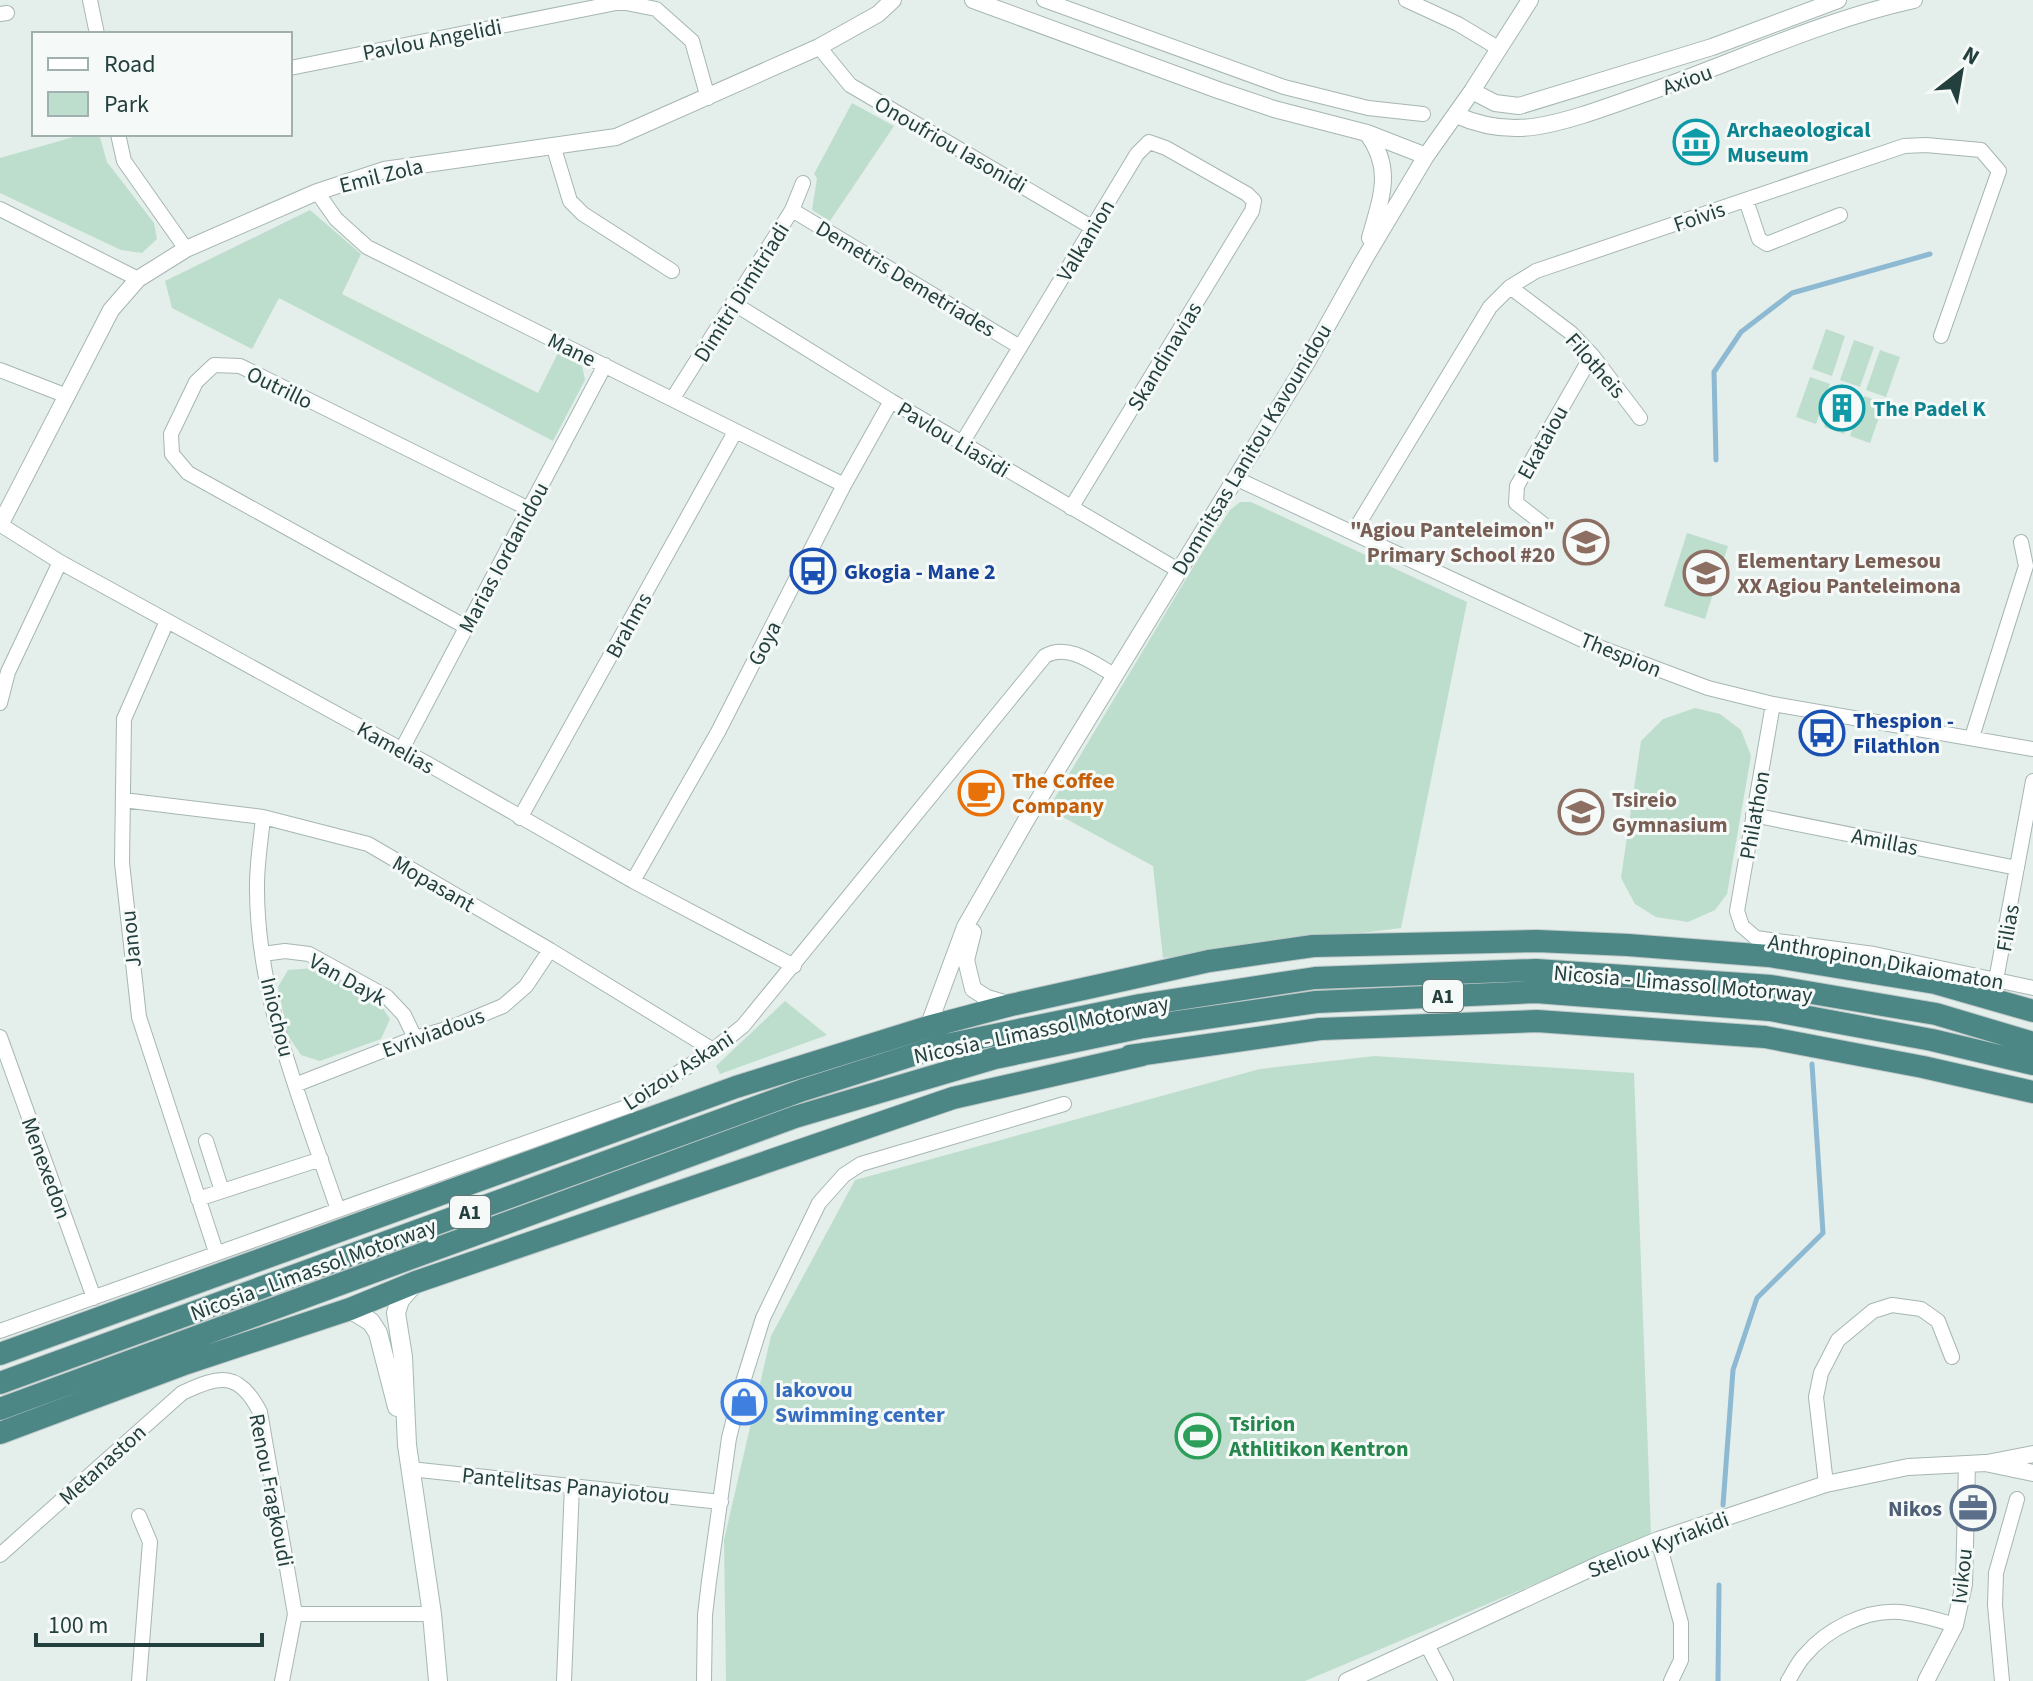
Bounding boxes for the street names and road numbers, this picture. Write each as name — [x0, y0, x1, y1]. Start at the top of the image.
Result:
street label: Pavlou Angelidi — [360, 11, 505, 69]
street label: Axiou — [1658, 56, 1717, 104]
street label: Onoufriou Iasonidi — [868, 88, 1033, 202]
street label: Emil Zola — [336, 150, 426, 202]
street label: Valkanion — [1049, 193, 1123, 288]
street label: Foivis — [1669, 193, 1730, 241]
street label: Demetris Demetriades — [809, 212, 1001, 345]
street label: Dimitri Dimitriadi — [686, 217, 798, 369]
street label: Skandinavias — [1120, 296, 1210, 417]
street label: Domnitsas Lanitou Kavounidou — [1164, 318, 1340, 581]
street label: Mane — [542, 325, 601, 375]
street label: Filotheis — [1557, 326, 1633, 406]
street label: Outrillo — [241, 358, 318, 418]
street label: Pavlou Liasidi — [891, 394, 1016, 486]
street label: Ekataiou — [1509, 400, 1576, 485]
street label: Marias Iordanidou — [451, 476, 557, 639]
street label: Brahms — [598, 587, 660, 664]
street label: Goya — [740, 616, 790, 671]
street label: Thespion — [1575, 624, 1666, 686]
street label: Kamelias — [351, 713, 440, 782]
street label: Philathon — [1731, 768, 1779, 862]
street label: Amillas — [1849, 820, 1921, 864]
street label: Mopasant — [386, 847, 481, 921]
street label: Filias — [1988, 902, 2028, 954]
street label: Janou — [112, 909, 150, 969]
street label: Anthropinon Dikaiomaton — [1765, 925, 2006, 998]
street label: Van Dayk — [303, 945, 392, 1014]
street label: Nicosia - Limassol Motorway — [1552, 957, 1814, 1011]
street label: Iniochou — [252, 974, 302, 1060]
road number: A1 — [1423, 980, 1463, 1012]
street label: Nicosia - Limassol Motorway — [911, 987, 1172, 1073]
street label: Evriviadous — [378, 1000, 489, 1066]
street label: Loizou Askani — [617, 1023, 740, 1119]
street label: Menexedon — [13, 1113, 79, 1224]
road number: A1 — [450, 1196, 490, 1228]
street label: Nicosia - Limassol Motorway — [186, 1210, 442, 1329]
street label: Renou Fragkoudi — [240, 1411, 302, 1569]
street label: Metanaston — [52, 1417, 153, 1513]
street label: Pantelitsas Panayiotou — [460, 1459, 671, 1513]
street label: Steliou Kyriakidi — [1583, 1503, 1734, 1587]
street label: Ivikou — [1943, 1547, 1981, 1606]

